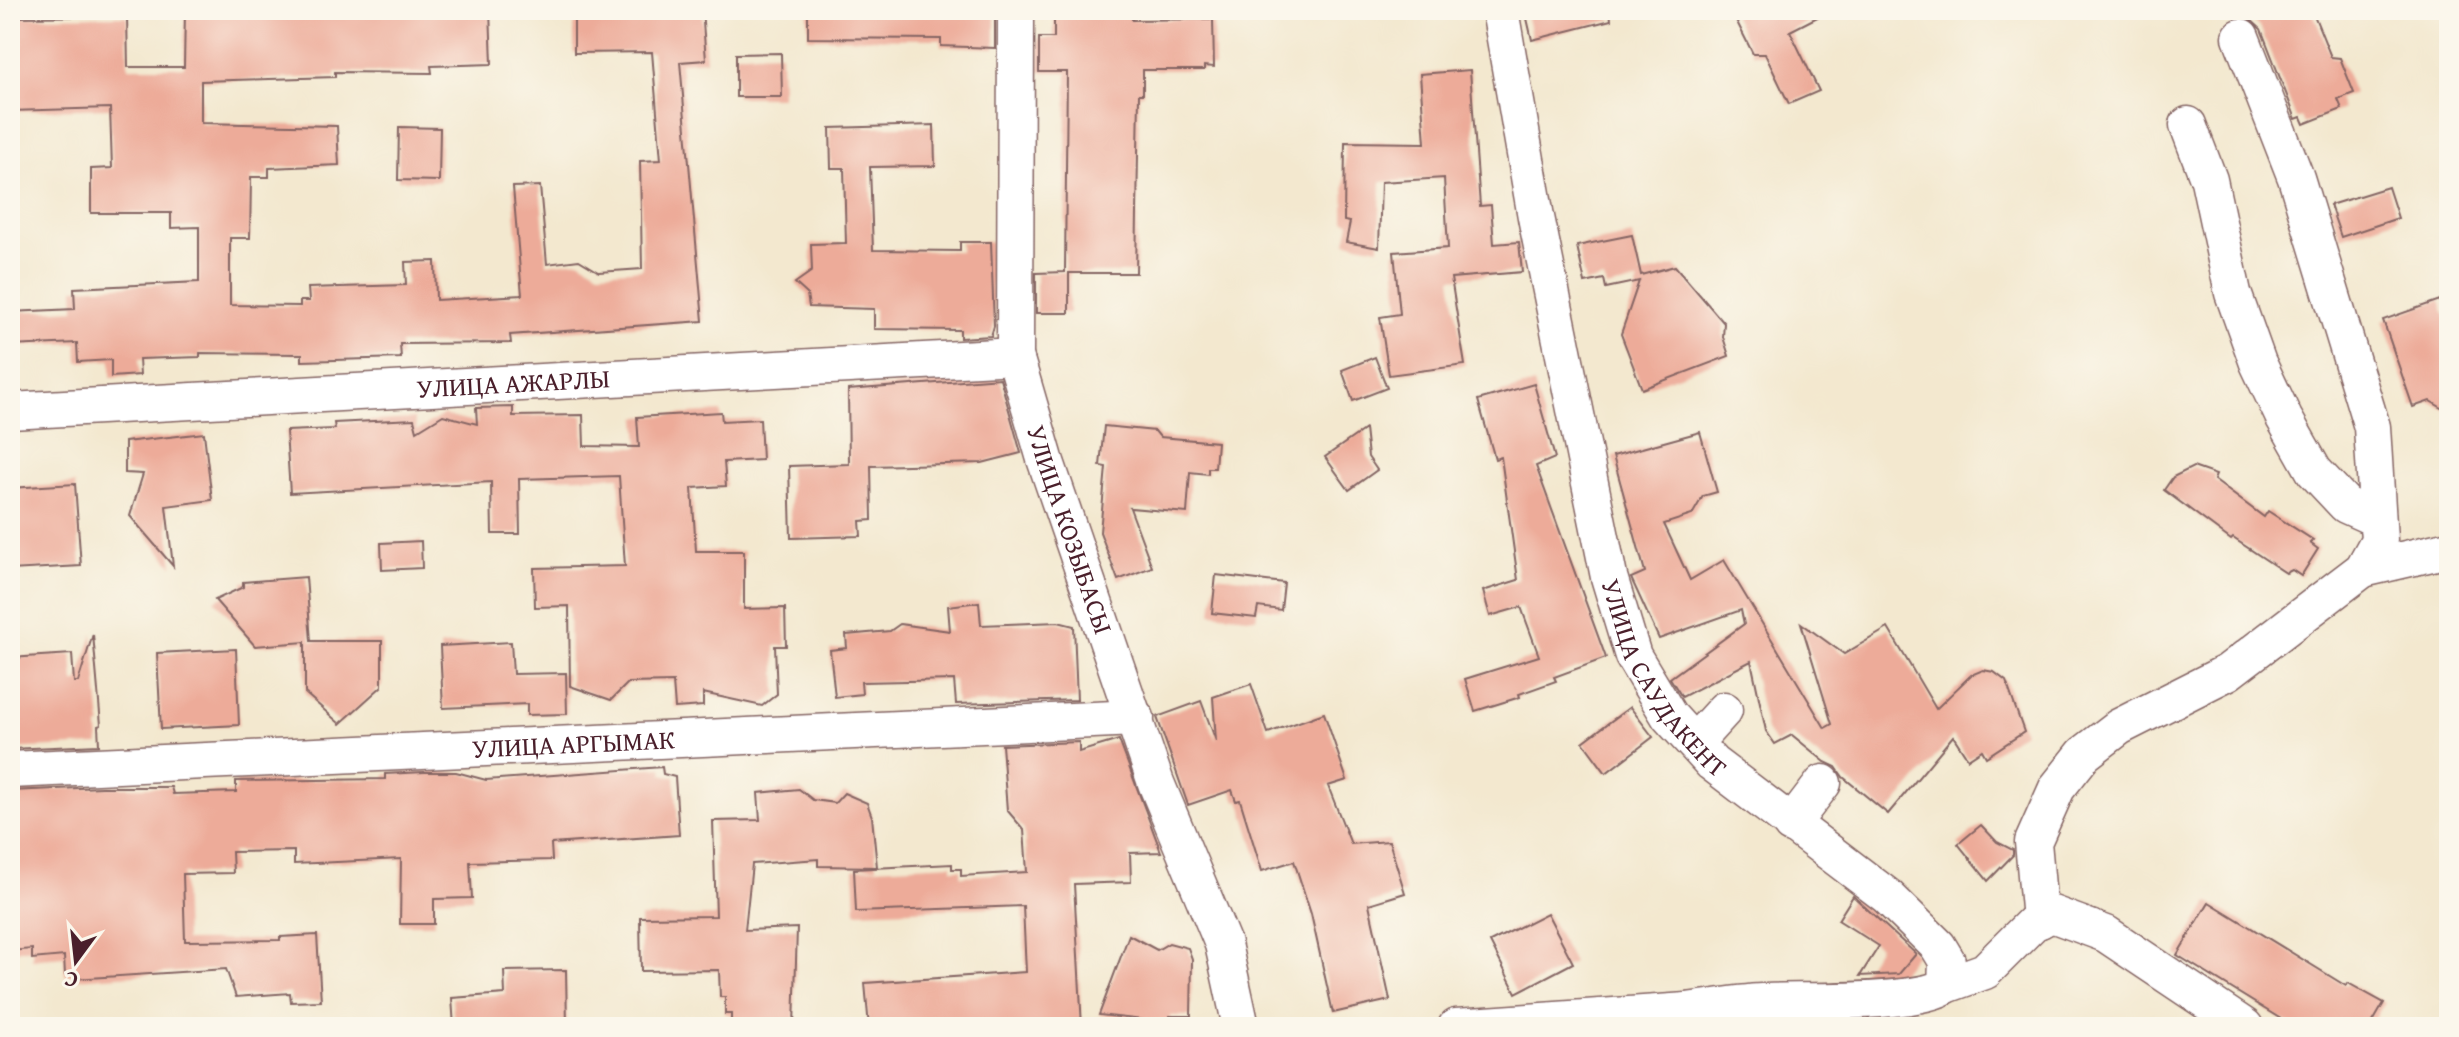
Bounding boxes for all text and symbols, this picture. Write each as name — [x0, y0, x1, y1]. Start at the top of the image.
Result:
street label: УЛИЦА АЖАРЛЫ — [416, 358, 611, 408]
street label: УЛИЦА КОЗЫБАСЫ — [1017, 420, 1124, 639]
street label: УЛИЦА САУДАКЕНТ — [1592, 574, 1736, 787]
street label: УЛИЦА АРГЫМАК — [471, 719, 676, 768]
north arrow — [36, 921, 116, 1001]
text: С — [61, 963, 81, 997]

